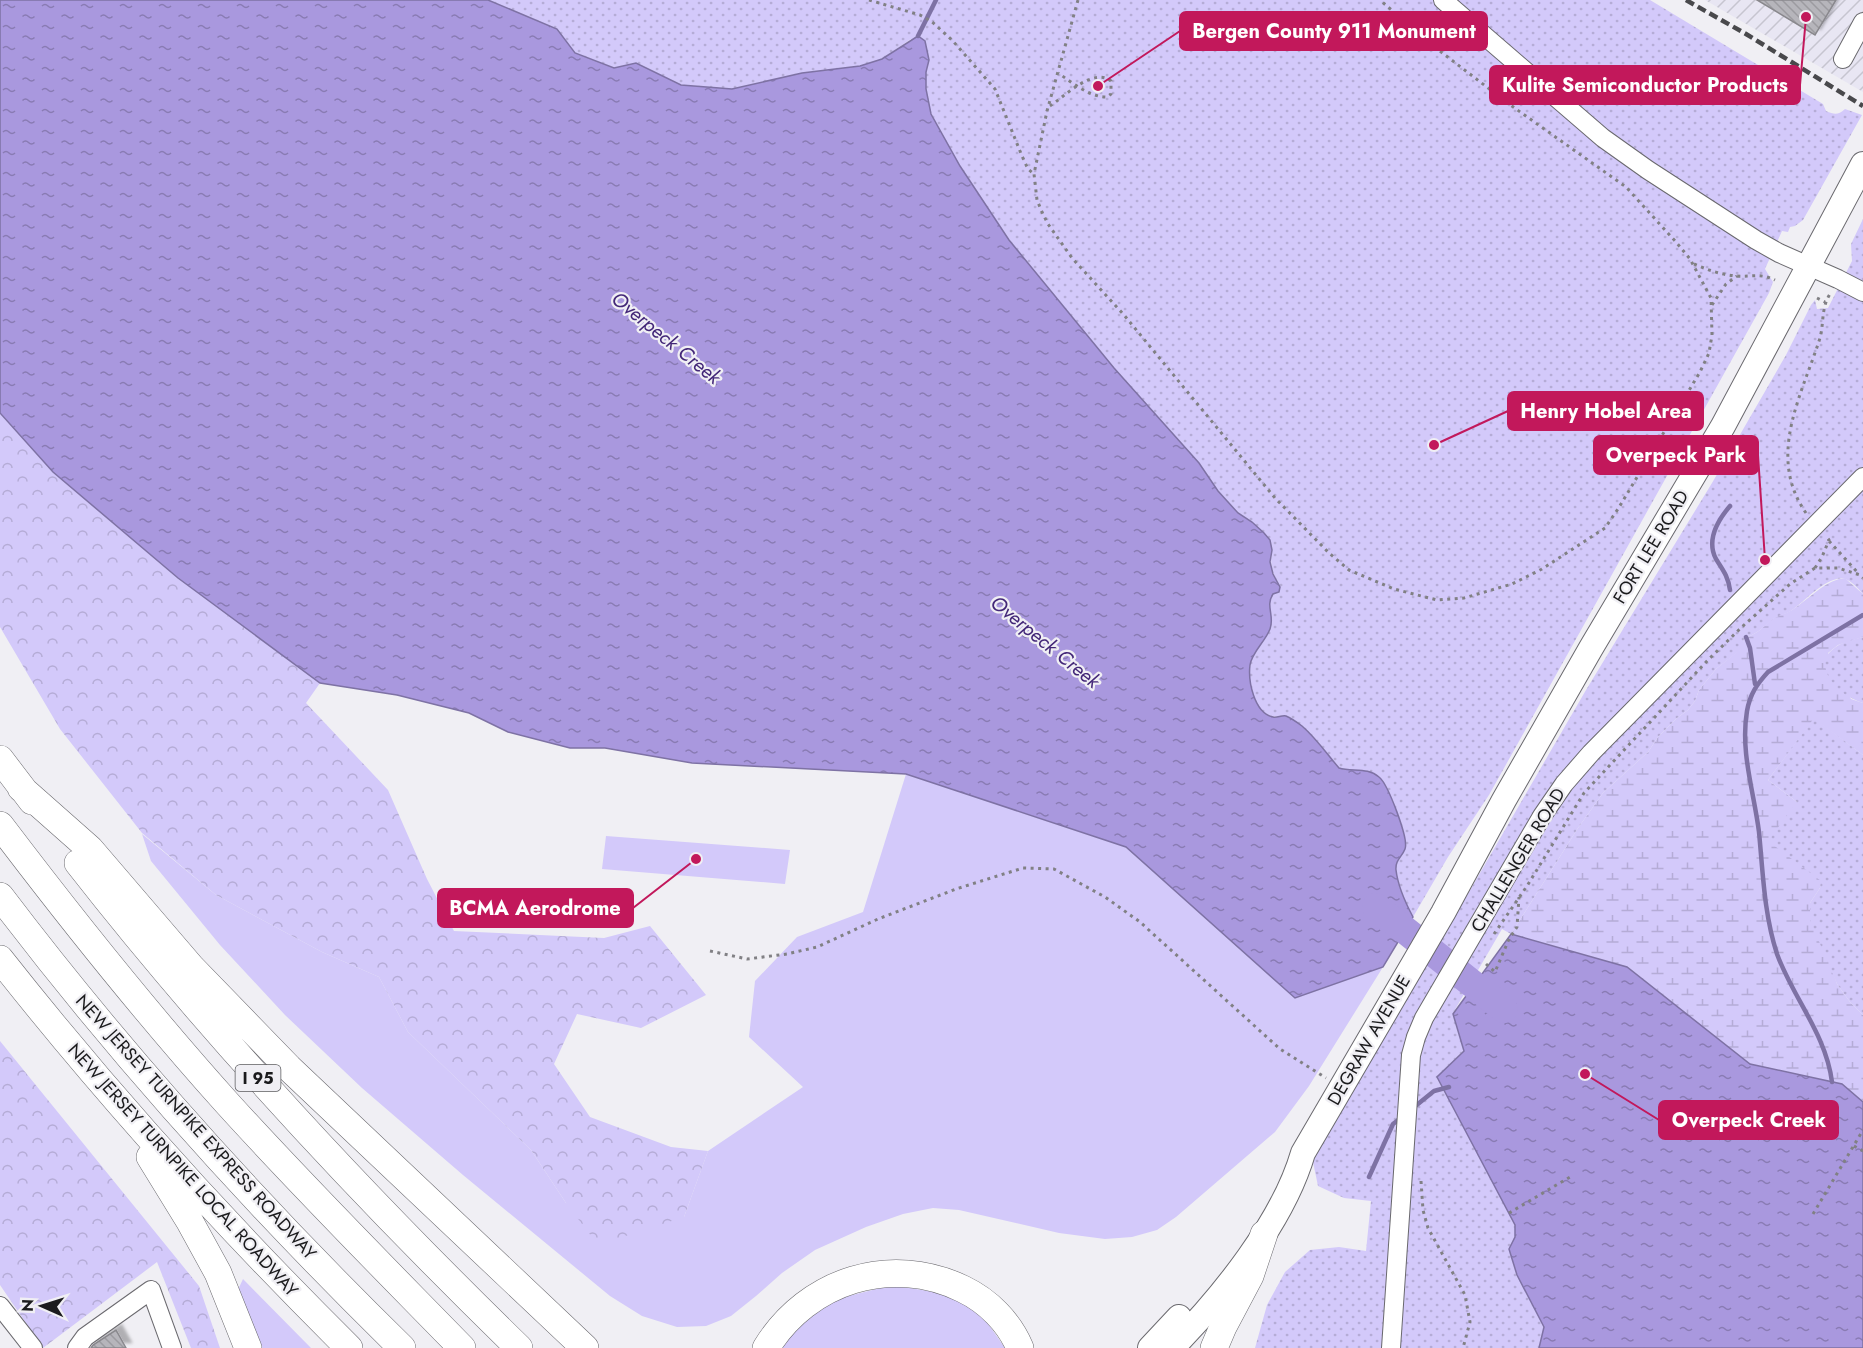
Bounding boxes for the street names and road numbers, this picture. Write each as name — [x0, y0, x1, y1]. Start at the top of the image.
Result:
street label: FORT LEE ROAD — [1607, 485, 1695, 609]
street label: CHALLENGER ROAD — [1465, 783, 1571, 937]
street label: DEGRAW AVENUE — [1321, 970, 1417, 1110]
street label: NEW JERSEY TURNPIKE EXPRESS ROADWAY — [70, 989, 323, 1266]
street label: NEW JERSEY TURNPIKE LOCAL ROADWAY — [62, 1037, 305, 1303]
road number: I 95 — [236, 1065, 280, 1091]

